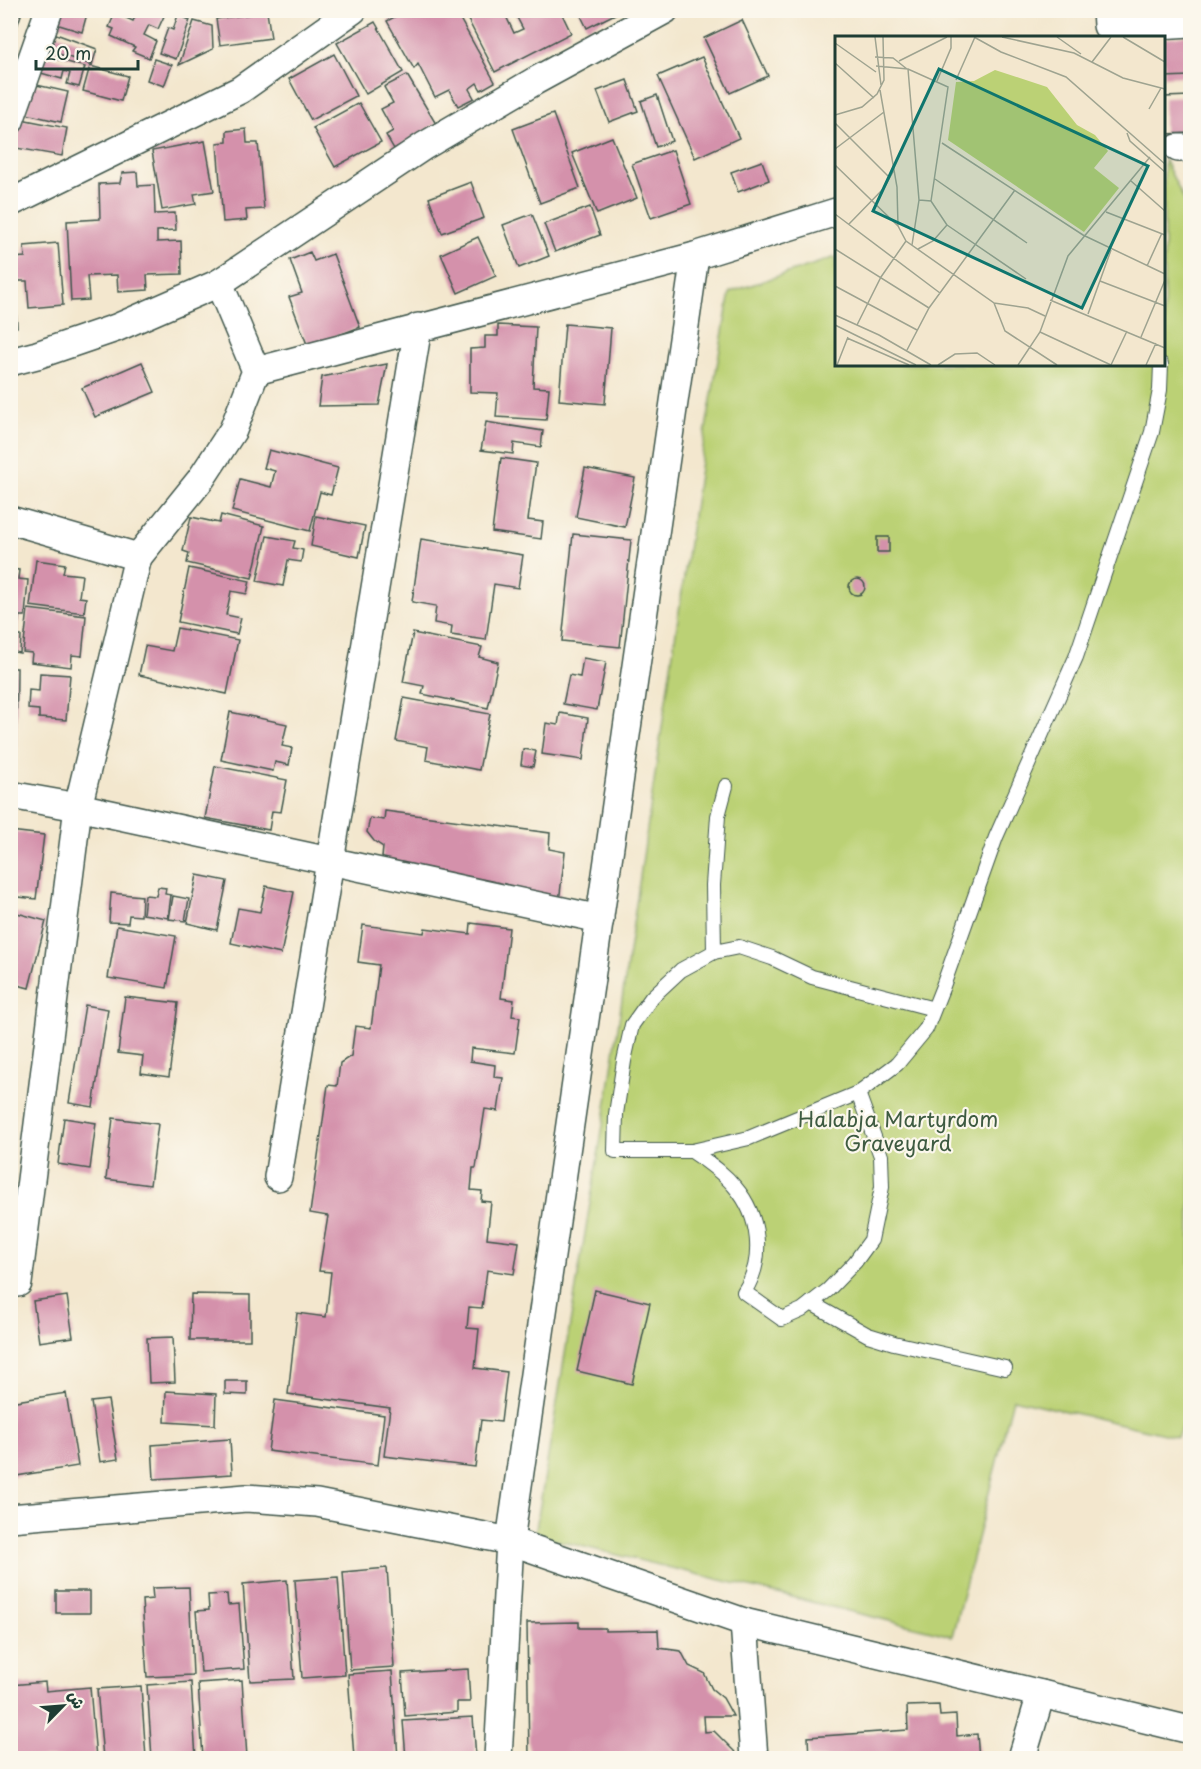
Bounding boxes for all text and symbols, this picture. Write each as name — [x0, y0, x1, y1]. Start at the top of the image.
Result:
scale bar — [36, 33, 138, 71]
inset map — [835, 36, 1165, 366]
text: 20 m — [45, 39, 91, 66]
park label: Halabja Martyrdom Graveyard — [798, 1102, 998, 1158]
north arrow — [33, 1676, 93, 1736]
text: ش — [63, 1686, 92, 1712]

